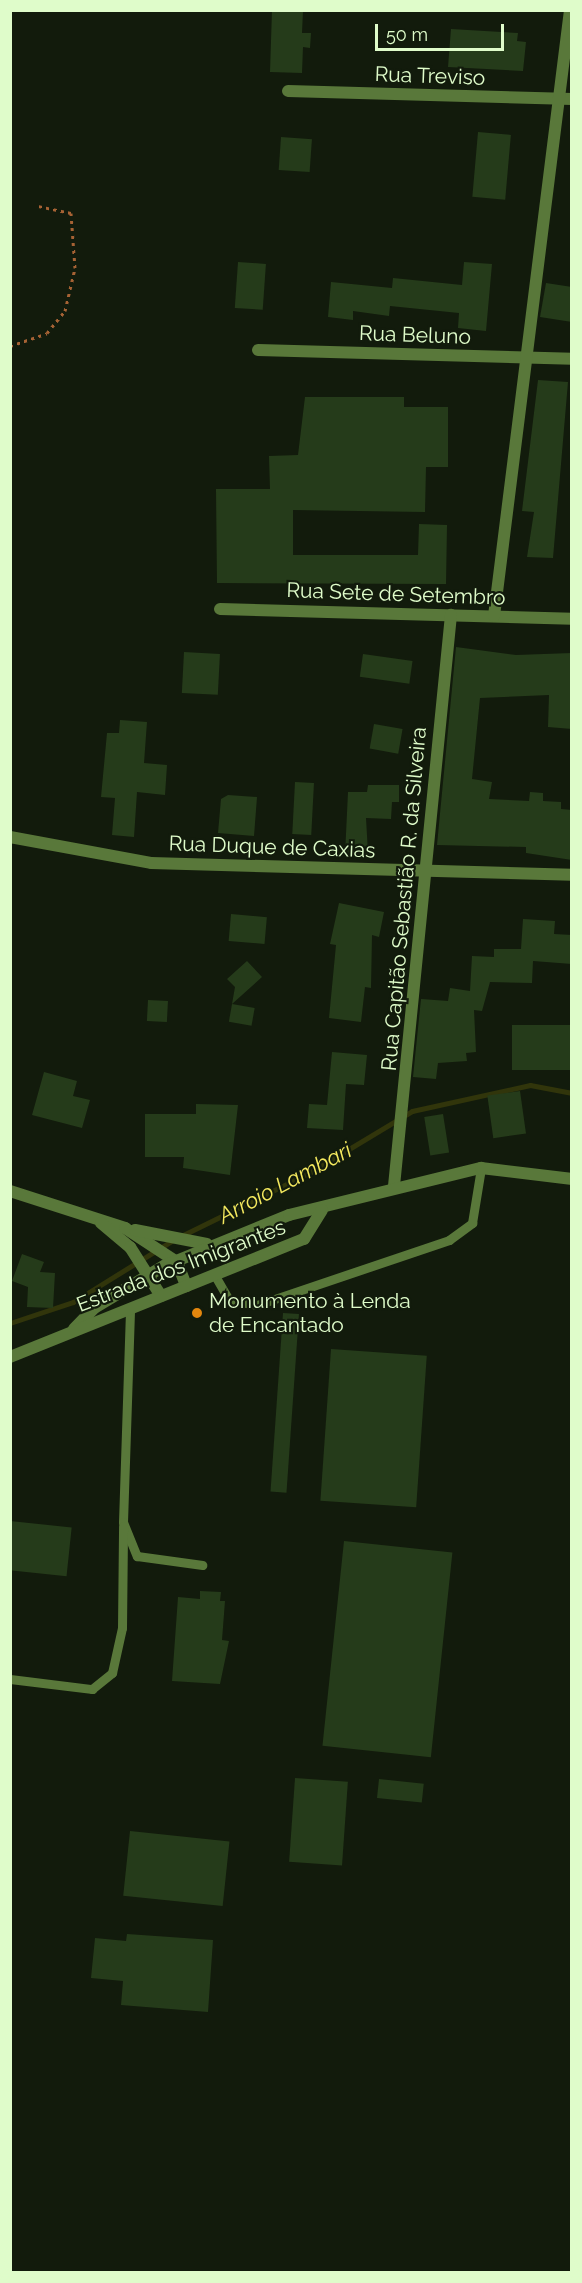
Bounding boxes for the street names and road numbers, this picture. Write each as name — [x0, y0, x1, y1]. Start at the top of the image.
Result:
street label: Rua Treviso — [374, 61, 486, 91]
street label: Rua Beluno — [359, 320, 471, 350]
street label: Rua Sete de Setembro — [286, 578, 506, 610]
street label: Rua Capitão Sebastião R. da Silveira — [376, 726, 432, 1072]
street label: Rua Duque de Caxias — [168, 831, 376, 863]
street label: Estrada dos Imigrantes — [73, 1214, 289, 1318]

